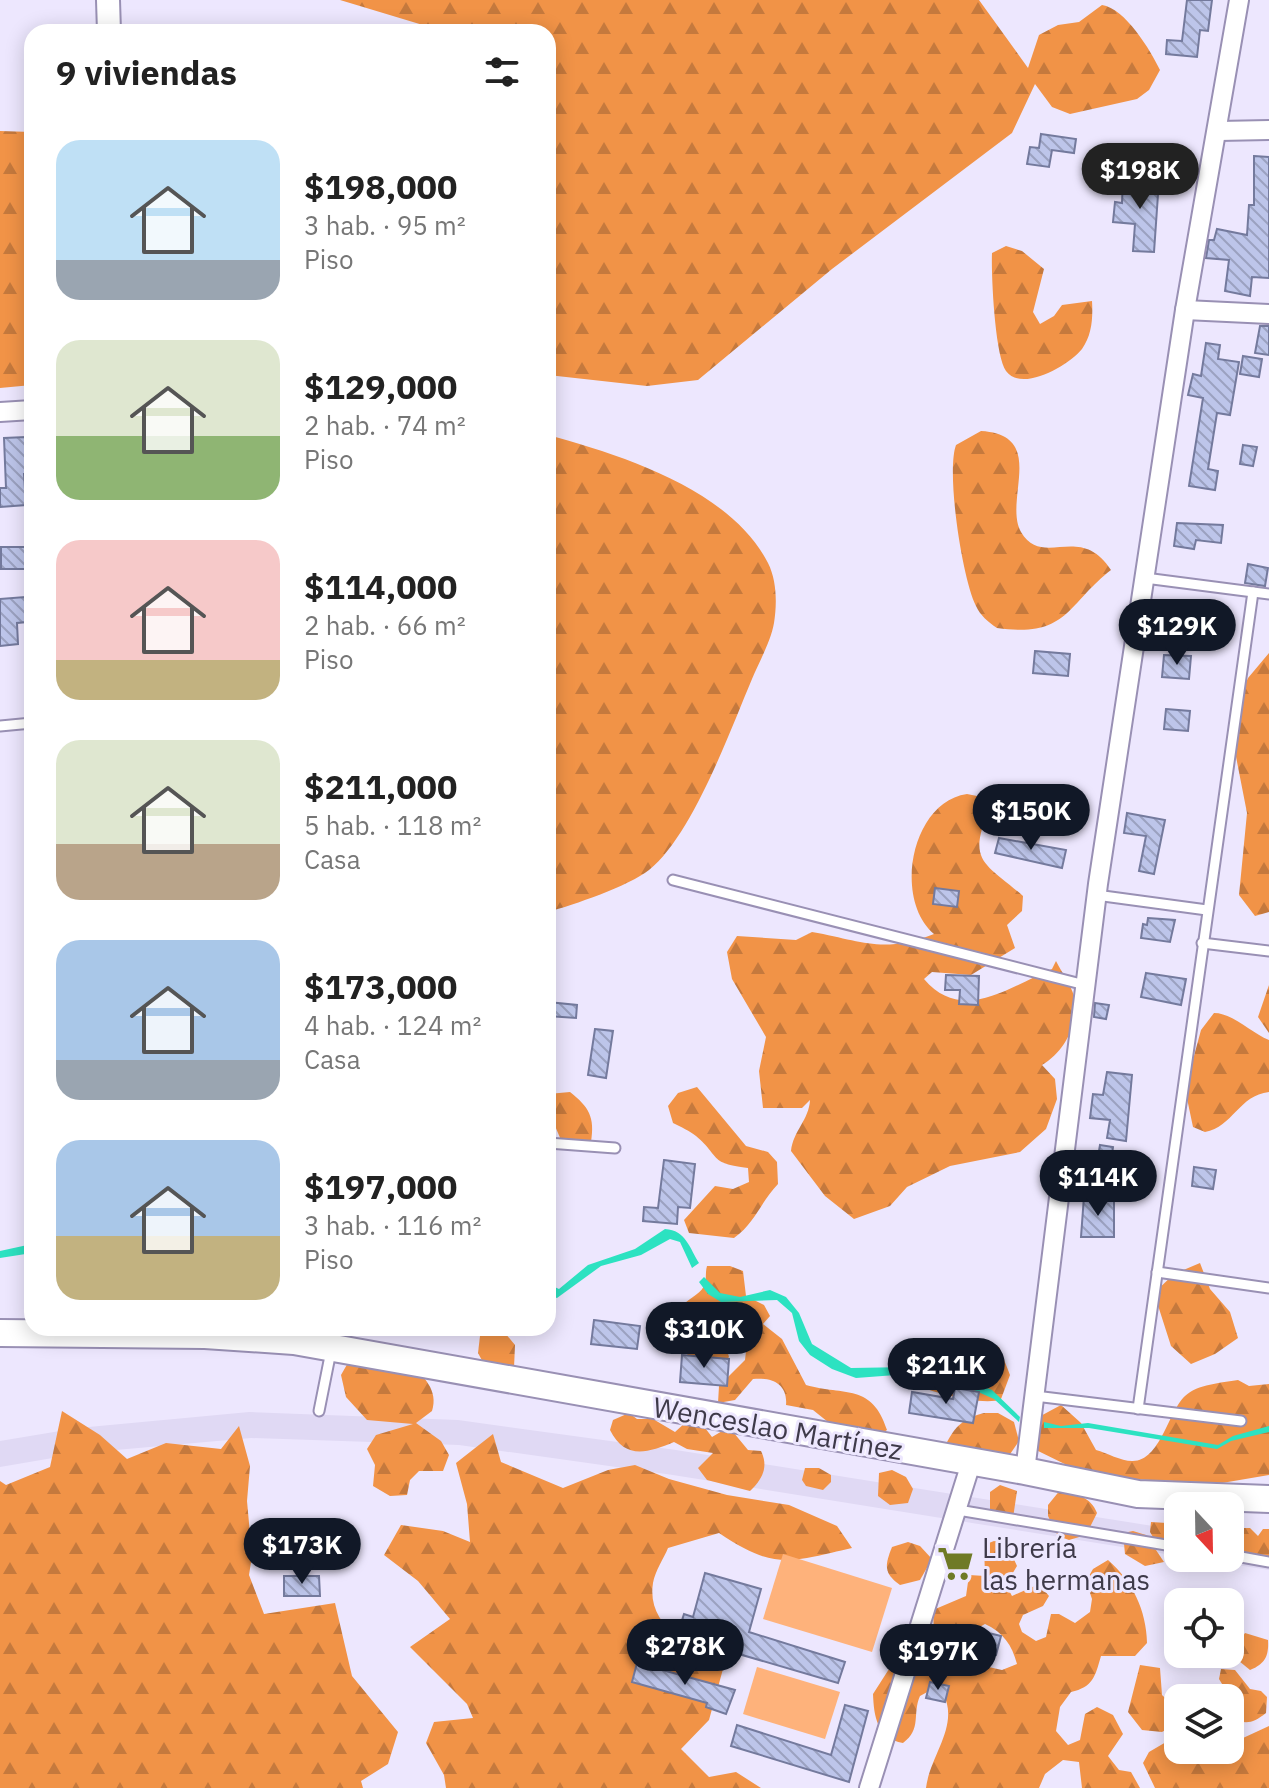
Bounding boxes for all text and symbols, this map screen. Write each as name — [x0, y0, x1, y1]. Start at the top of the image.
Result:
text: 9 viviendas — [56, 50, 237, 94]
icon: filters — [480, 50, 524, 94]
pin: $198K — [1084, 143, 1196, 211]
text: $198K — [1100, 152, 1180, 186]
text: $198,000 — [304, 164, 457, 208]
icon: home — [120, 172, 216, 268]
text: 3 hab. · 95 m² — [304, 208, 466, 242]
text: Piso — [304, 242, 353, 276]
text: $129,000 — [304, 364, 457, 408]
icon: home — [120, 372, 216, 468]
text: 2 hab. · 74 m² — [304, 408, 466, 442]
text: Piso — [304, 442, 353, 476]
text: $114,000 — [304, 564, 457, 608]
icon: home — [120, 572, 216, 668]
pin: $129K — [1121, 599, 1233, 667]
text: 2 hab. · 66 m² — [304, 608, 466, 642]
text: $129K — [1137, 608, 1217, 642]
text: Piso — [304, 642, 353, 676]
text: $211,000 — [304, 764, 457, 808]
icon: home — [120, 772, 216, 868]
pin: $150K — [975, 784, 1087, 852]
text: $150K — [991, 793, 1071, 827]
text: 5 hab. · 118 m² — [304, 808, 481, 842]
text: Casa — [304, 842, 361, 876]
text: $173,000 — [304, 964, 457, 1008]
icon: home — [120, 972, 216, 1068]
text: 4 hab. · 124 m² — [304, 1008, 481, 1042]
text: Casa — [304, 1042, 361, 1076]
pin: $114K — [1042, 1150, 1154, 1218]
text: $114K — [1058, 1159, 1138, 1193]
text: $197,000 — [304, 1164, 457, 1208]
icon: home — [120, 1172, 216, 1268]
text: 3 hab. · 116 m² — [304, 1208, 481, 1242]
text: Piso — [304, 1242, 353, 1276]
pin: $310K — [648, 1302, 760, 1370]
text: $310K — [664, 1311, 744, 1345]
pin: $211K — [890, 1338, 1002, 1406]
text: $211K — [906, 1347, 986, 1381]
street label: Wenceslao Martínez — [650, 1388, 906, 1468]
north arrow — [1164, 1492, 1244, 1572]
map controls — [1164, 1492, 1244, 1764]
pin: $173K — [246, 1518, 358, 1586]
text: $173K — [262, 1527, 342, 1561]
place label: Librería las hermanas — [982, 1529, 1150, 1598]
supermarket icon: Librería las hermanas — [937, 1544, 975, 1582]
button: locate — [1164, 1588, 1244, 1668]
pin: $278K — [629, 1619, 741, 1687]
pin: $197K — [882, 1624, 994, 1692]
text: $278K — [645, 1628, 725, 1662]
text: $197K — [898, 1633, 978, 1667]
button: layers — [1164, 1684, 1244, 1764]

